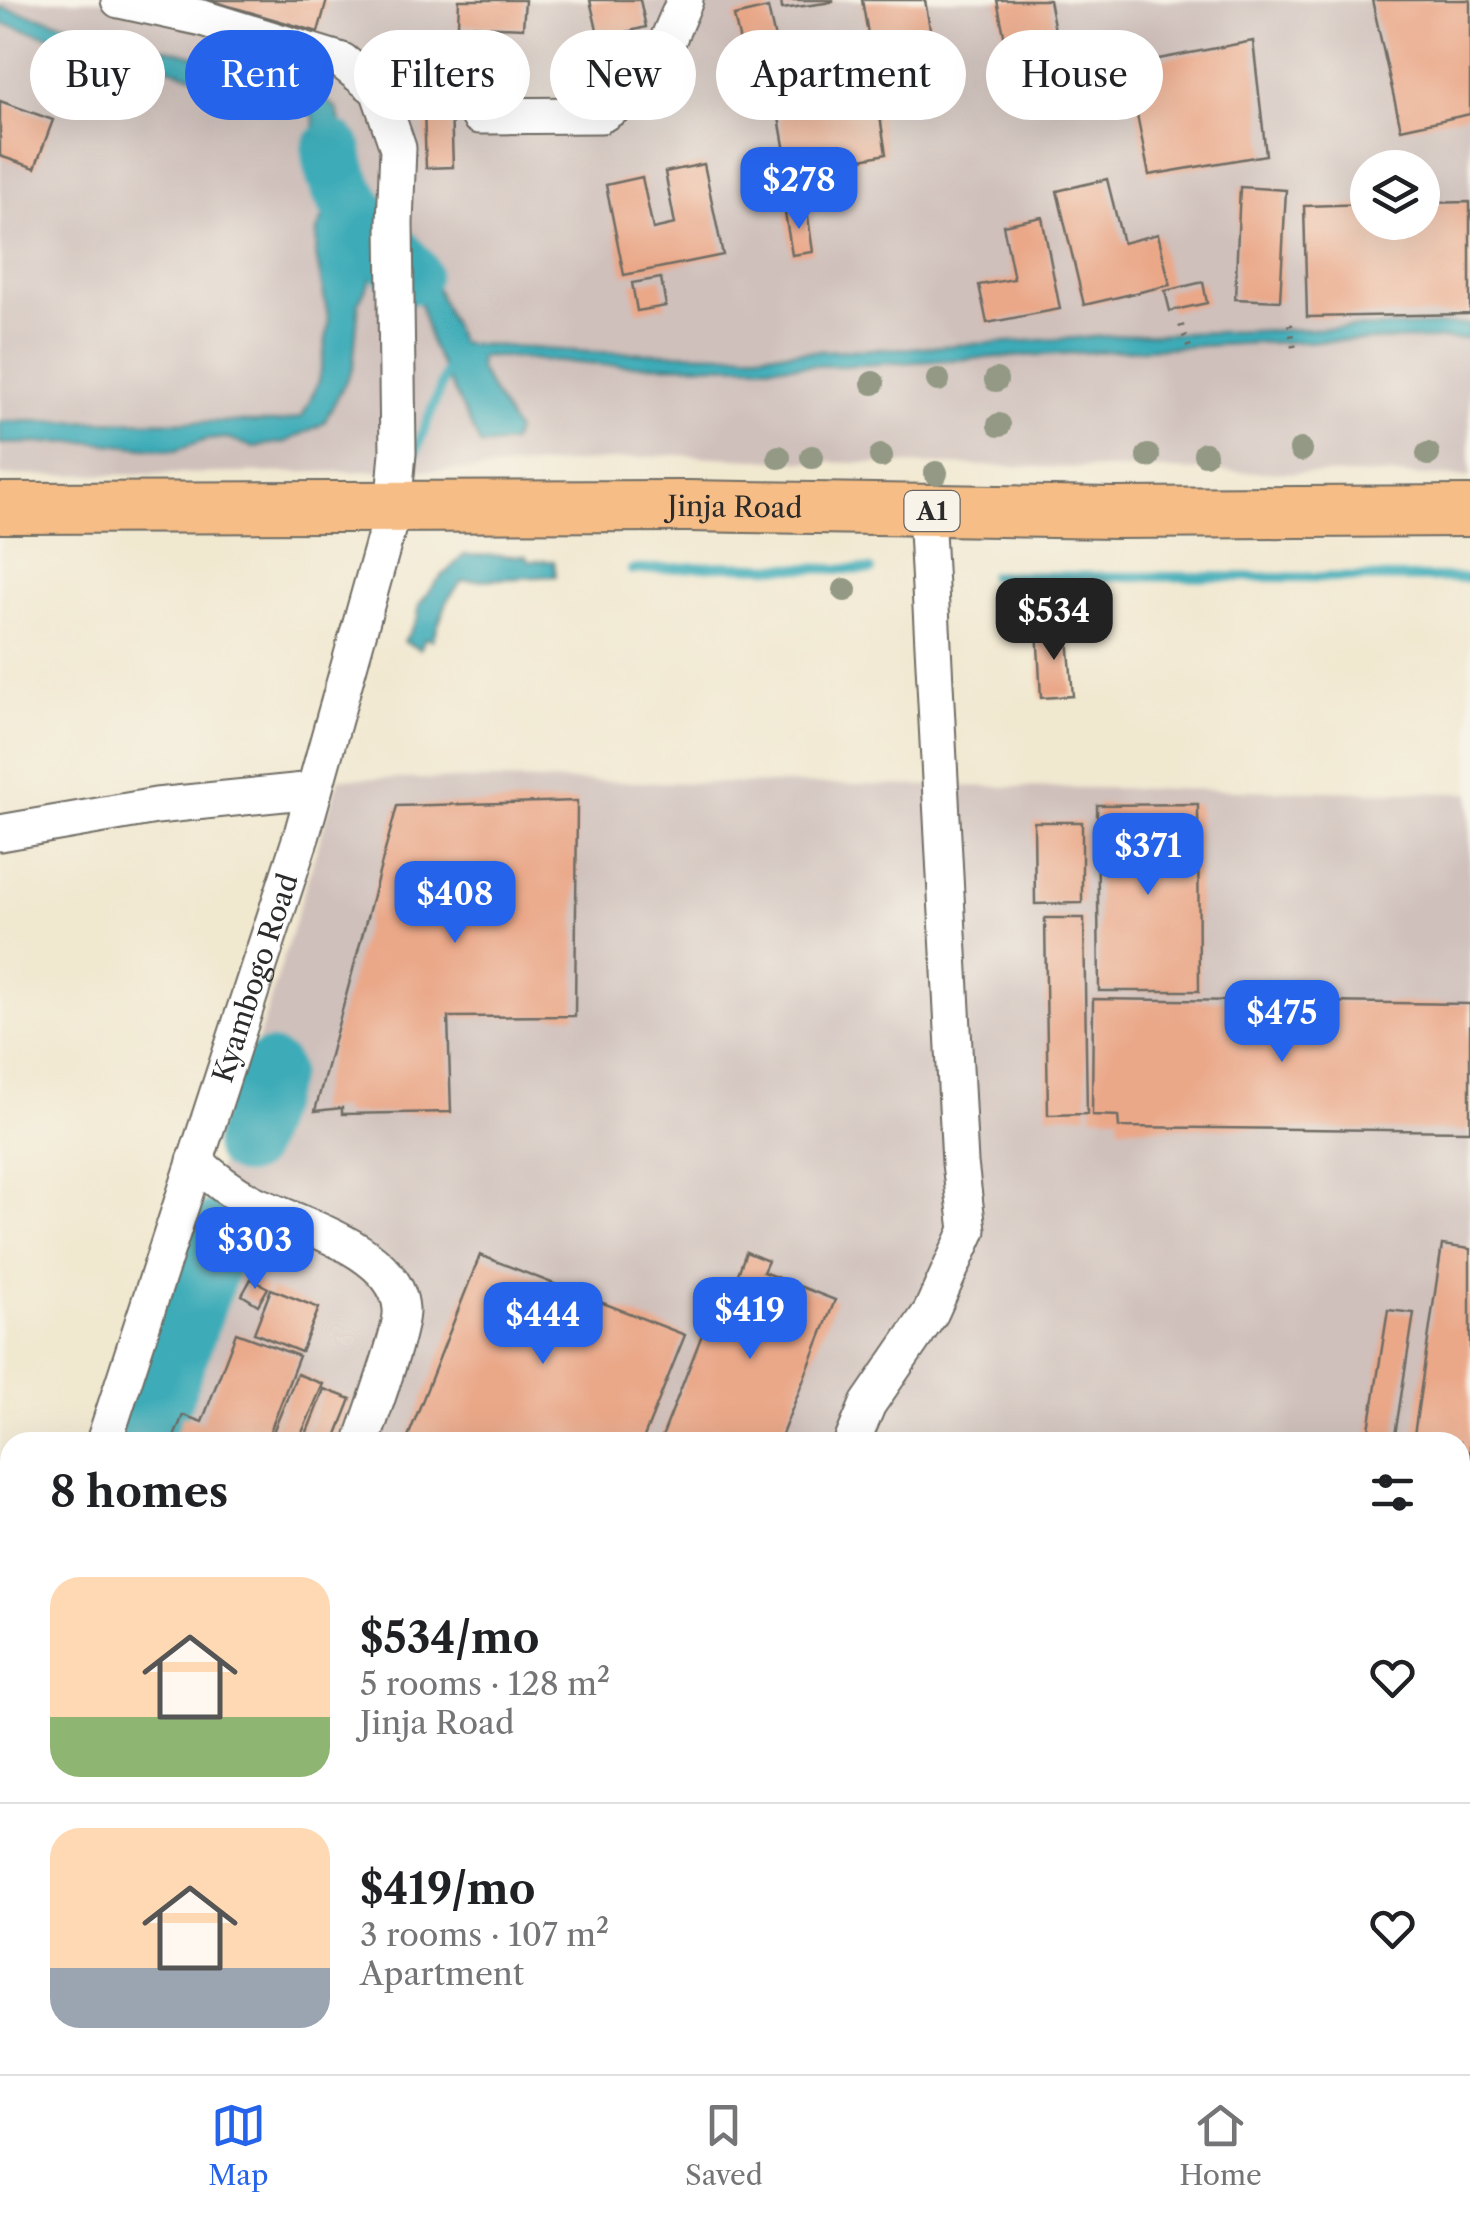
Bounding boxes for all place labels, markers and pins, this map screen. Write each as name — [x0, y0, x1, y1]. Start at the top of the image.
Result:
pin: $278 — [740, 147, 858, 232]
pin: $534 — [995, 578, 1113, 663]
pin: $371 — [1089, 813, 1207, 898]
pin: $408 — [396, 861, 514, 946]
pin: $475 — [1223, 980, 1341, 1065]
pin: $303 — [196, 1207, 314, 1292]
pin: $419 — [691, 1277, 809, 1362]
pin: $444 — [484, 1282, 602, 1367]

